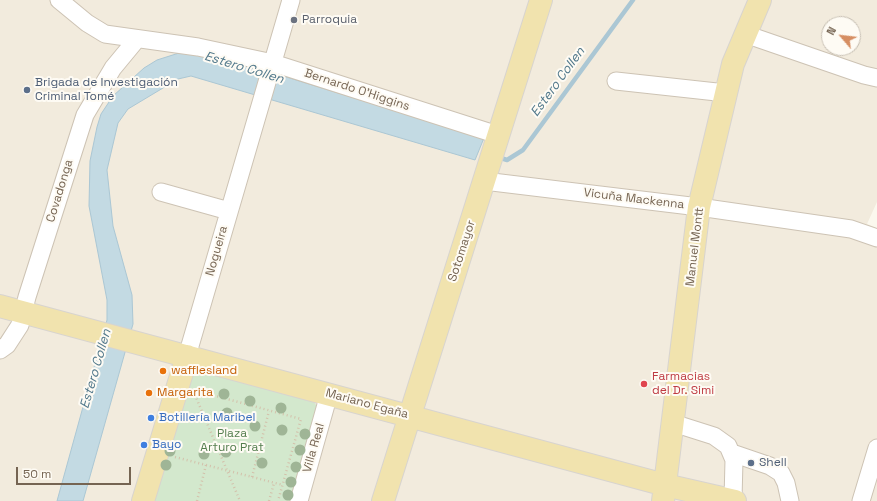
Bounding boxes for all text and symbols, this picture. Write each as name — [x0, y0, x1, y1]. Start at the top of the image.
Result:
place label: Parroquia — [302, 13, 357, 27]
marker: Parroquia — [289, 15, 299, 25]
north arrow — [821, 16, 861, 56]
text: N — [823, 24, 839, 37]
water label: Estero Collen — [528, 44, 588, 120]
water label: Estero Collen — [203, 49, 285, 87]
street label: Bernardo O'Higgins — [302, 66, 412, 114]
place label: Brigada de Investigación Criminal Tomé — [35, 76, 178, 104]
marker: Brigada de Investigación Criminal Tomé — [22, 85, 32, 95]
street label: Covadonga — [44, 158, 76, 224]
street label: Vicuña Mackenna — [583, 186, 685, 212]
street label: Manuel Montt — [683, 207, 707, 287]
street label: Sotomayor — [445, 219, 479, 283]
street label: Nogueira — [203, 224, 231, 278]
water label: Estero Collen — [77, 327, 115, 411]
place label: wafflesland — [171, 364, 237, 378]
marker: wafflesland — [158, 366, 168, 376]
place label: Farmacias del Dr. Simi — [652, 370, 714, 398]
marker: Farmacias del Dr. Simi — [639, 379, 649, 389]
place label: Margarita — [157, 386, 213, 400]
street label: Mariano Egaña — [324, 386, 410, 422]
marker: Margarita — [144, 388, 154, 398]
place label: Botillería Maribel — [159, 411, 256, 425]
marker: Botillería Maribel — [146, 413, 156, 423]
street label: Villa Real — [300, 422, 328, 474]
park label: Plaza Arturo Prat — [200, 427, 264, 455]
place label: Bayo — [152, 438, 181, 452]
marker: Bayo — [139, 440, 149, 450]
place label: Shell — [759, 456, 787, 470]
marker: Shell — [746, 458, 756, 468]
scale bar — [18, 459, 133, 485]
text: 50 m — [23, 466, 51, 482]

